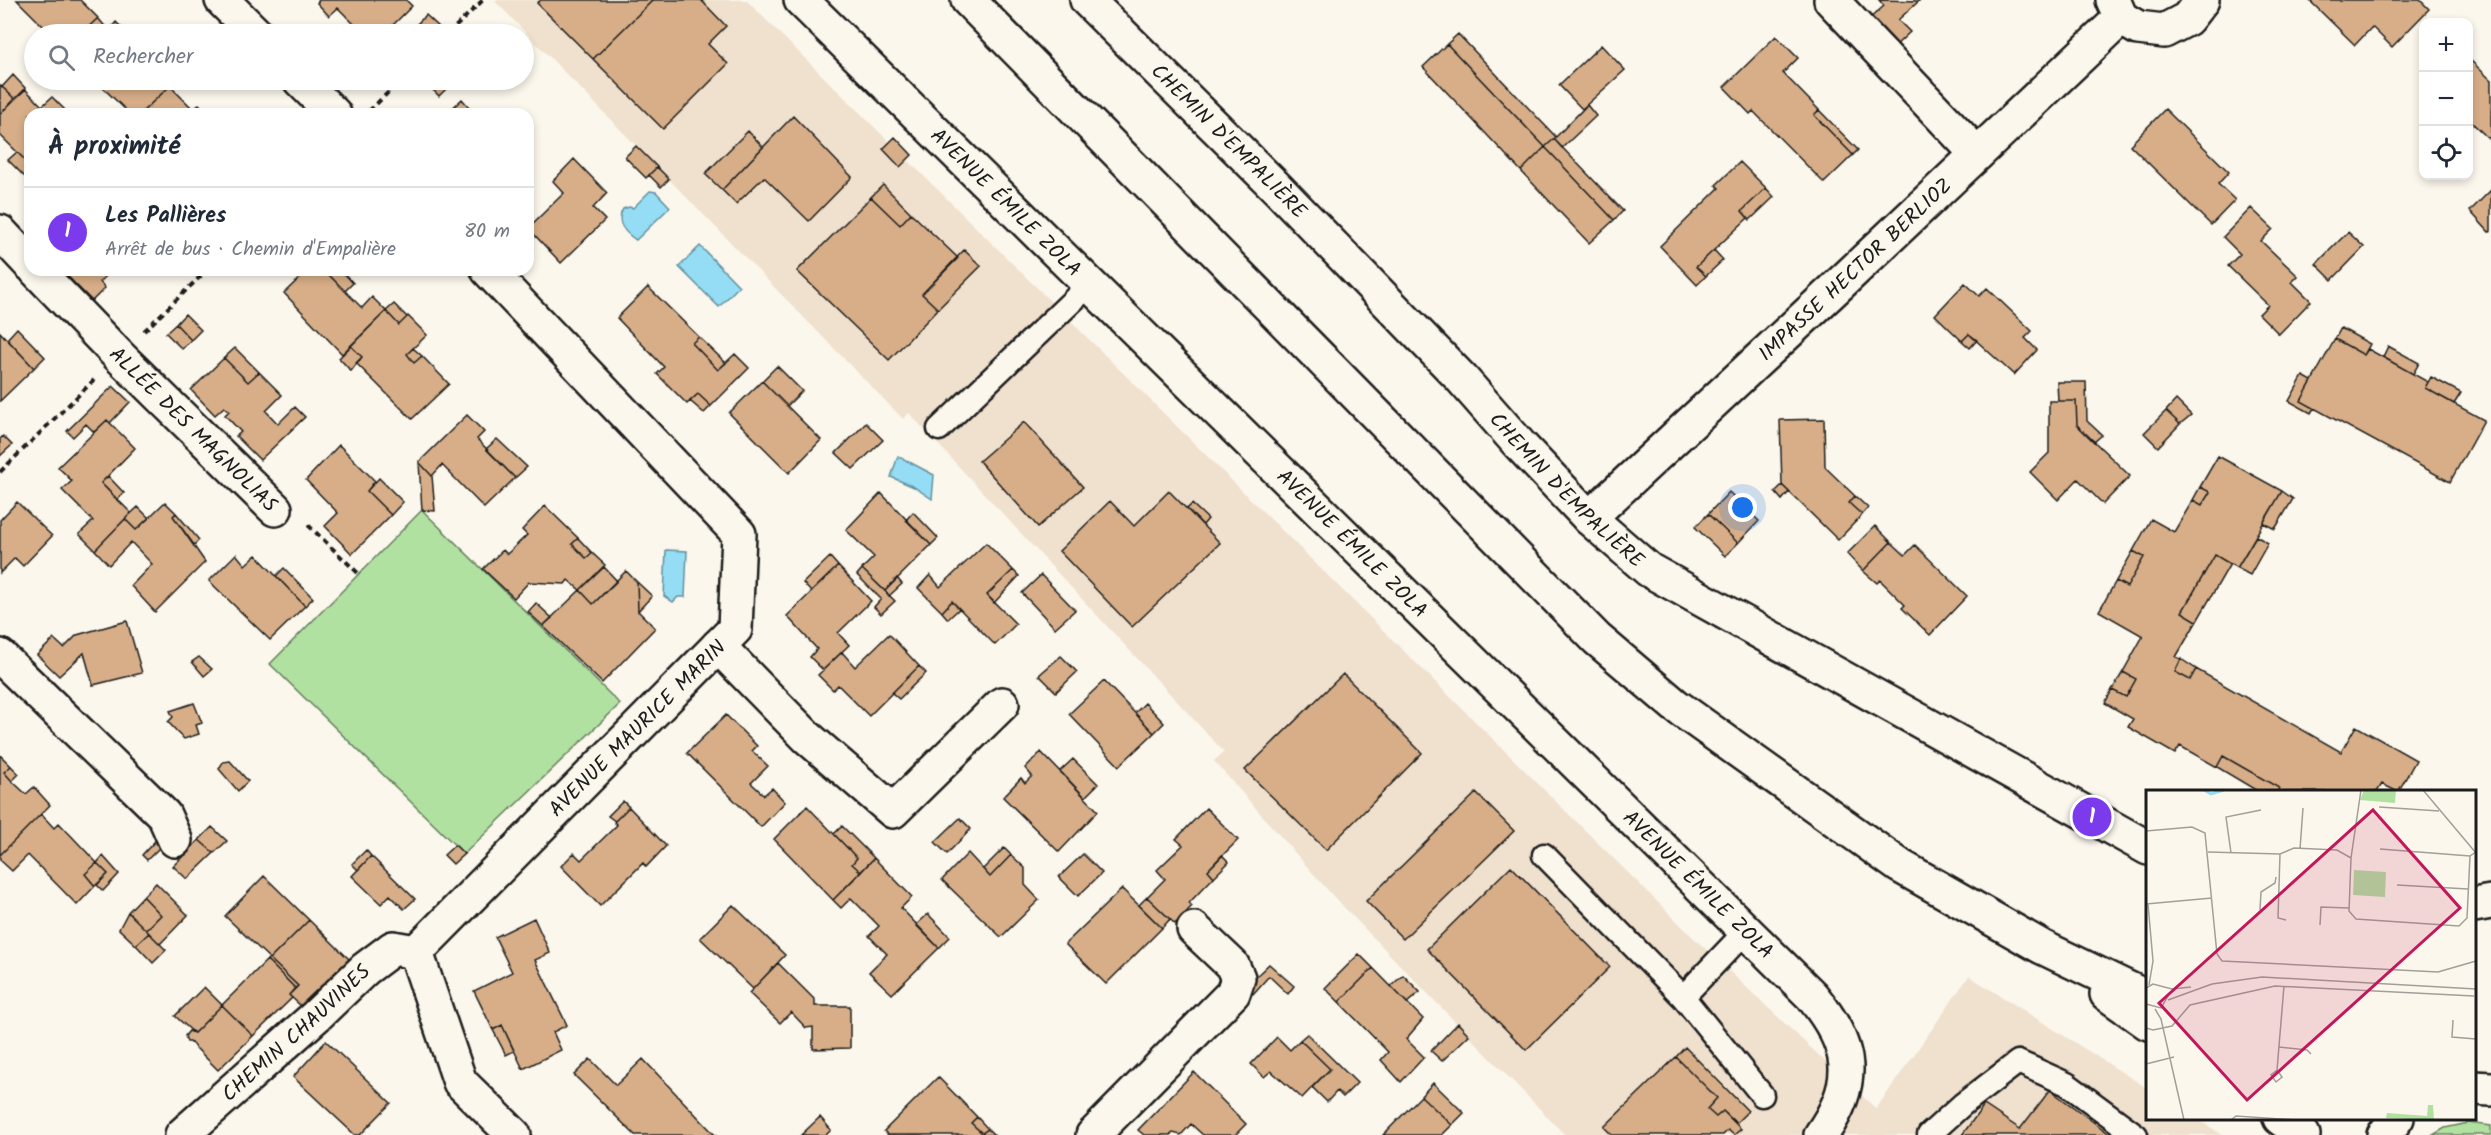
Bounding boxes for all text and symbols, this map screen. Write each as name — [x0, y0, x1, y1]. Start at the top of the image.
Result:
map controls — [2419, 18, 2473, 180]
button: + — [2419, 18, 2473, 72]
search box — [24, 24, 534, 90]
text: Rechercher — [93, 40, 193, 75]
icon: search — [45, 41, 78, 74]
street label: CHEMIN D'EMPALIÈRE — [1142, 56, 1314, 228]
button: − — [2419, 72, 2473, 126]
street label: AVENUE ÉMILE ZOLA — [922, 121, 1088, 286]
text: À proximité — [48, 126, 180, 168]
button: locate — [2419, 126, 2473, 180]
street label: IMPASSE HECTOR BERLIOZ — [1751, 171, 1960, 370]
text: Les Pallières — [105, 199, 226, 234]
text: 1 — [64, 216, 71, 248]
text: 80 m — [464, 216, 510, 248]
text: Arrêt de bus · Chemin d'Empalière — [105, 234, 396, 266]
street label: ALLÉE DES MAGNOLIAS — [100, 340, 285, 521]
street label: CHEMIN D'EMPALIÈRE — [1480, 405, 1652, 577]
street label: AVENUE ÉMILE ZOLA — [1268, 462, 1435, 627]
your location — [1728, 493, 1757, 522]
street label: AVENUE MAURICE MARIN — [542, 633, 735, 826]
inset map — [2146, 790, 2476, 1120]
pin: 1 — [2072, 794, 2112, 840]
street label: AVENUE ÉMILE ZOLA — [1614, 803, 1781, 968]
street label: CHEMIN CHAUVINES — [215, 957, 379, 1111]

